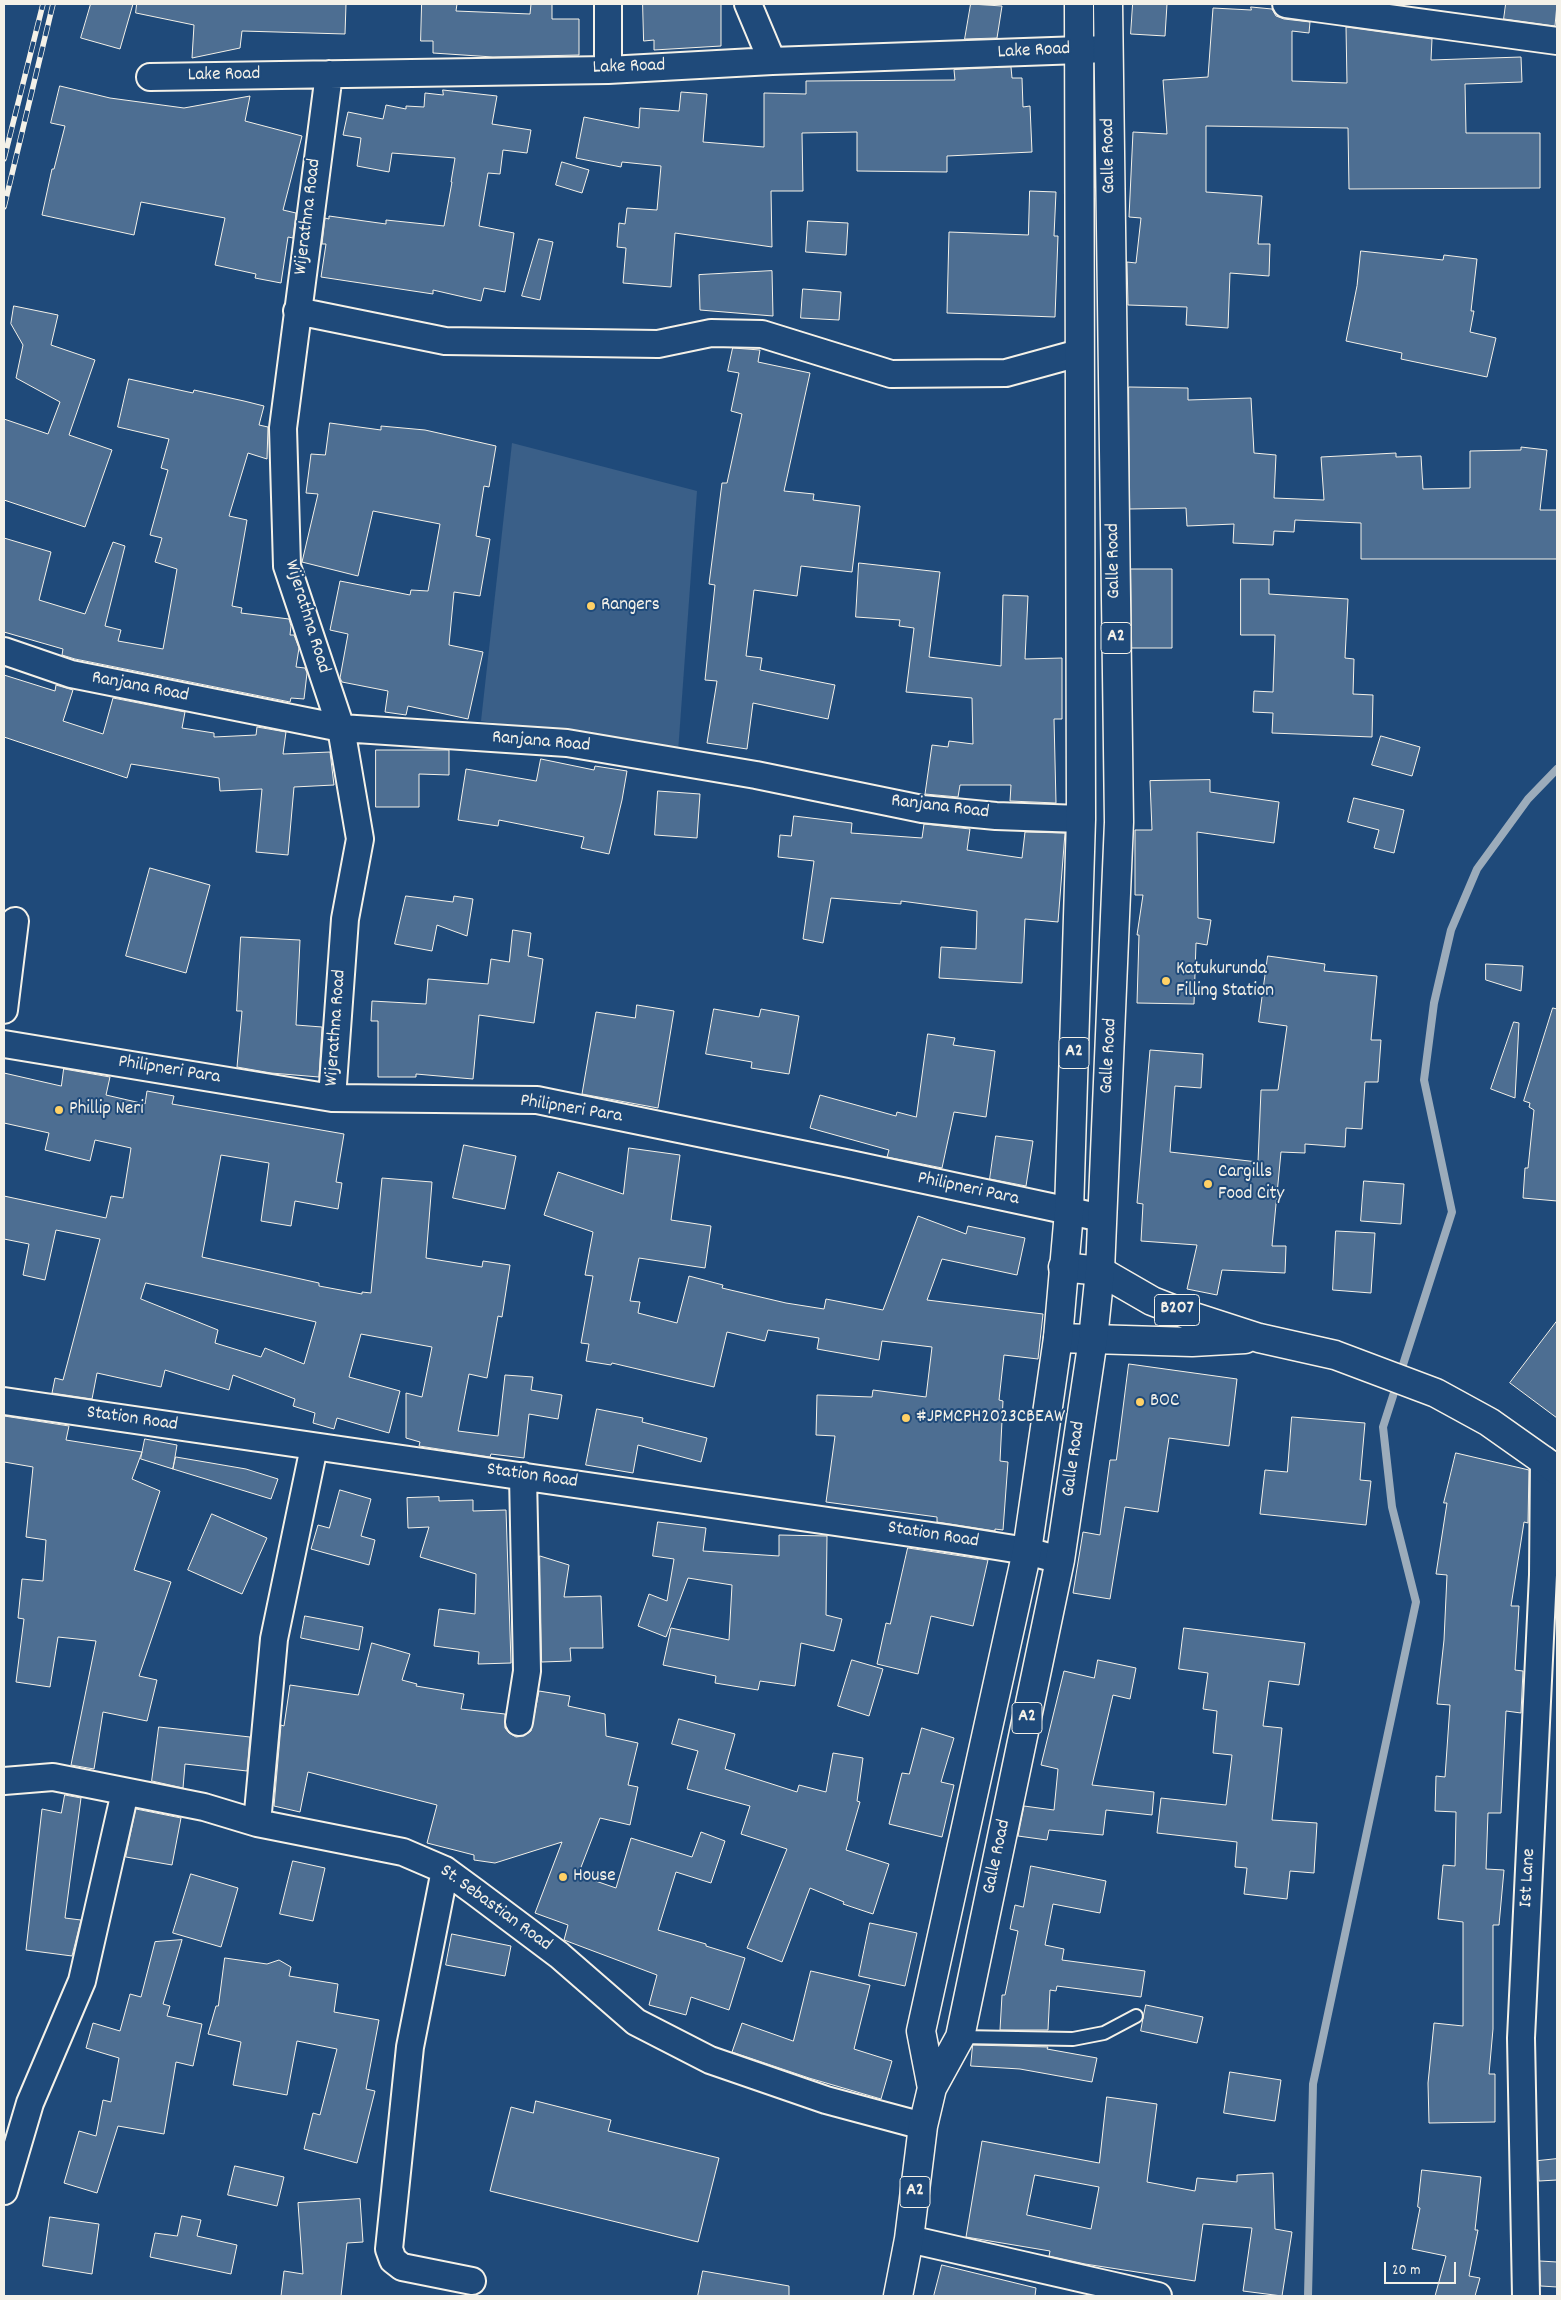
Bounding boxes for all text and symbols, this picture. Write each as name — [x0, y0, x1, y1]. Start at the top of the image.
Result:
street label: Lake Road — [997, 39, 1071, 65]
street label: Lake Road — [592, 55, 666, 81]
street label: Lake Road — [187, 64, 261, 88]
street label: Galle Road — [1098, 118, 1122, 194]
street label: Wijerathna Road — [291, 158, 327, 276]
street label: Galle Road — [1103, 523, 1127, 599]
street label: Wijerathna Road — [278, 558, 334, 676]
place label: Rangers — [601, 595, 660, 617]
marker: Rangers — [585, 600, 597, 612]
road number: A2 — [1101, 622, 1131, 654]
street label: Ranjana Road — [90, 667, 190, 709]
street label: Ranjana Road — [491, 727, 591, 759]
street label: Ranjana Road — [890, 791, 990, 825]
place label: Katukurunda Filling Station — [1176, 959, 1274, 1003]
street label: Wijerathna Road — [322, 969, 352, 1087]
marker: Katukurunda Filling Station — [1160, 975, 1172, 987]
street label: Galle Road — [1097, 1018, 1123, 1094]
road number: A2 — [1059, 1038, 1089, 1068]
street label: Philipneri Para — [116, 1052, 222, 1090]
street label: Philipneri Para — [518, 1091, 624, 1129]
place label: Phillip Neri — [69, 1099, 144, 1121]
marker: Phillip Neri — [53, 1104, 65, 1116]
place label: Cargills Food City — [1218, 1162, 1284, 1206]
street label: Philipneri Para — [915, 1168, 1021, 1212]
marker: Cargills Food City — [1202, 1178, 1214, 1190]
road number: B207 — [1154, 1294, 1200, 1326]
place label: BOC — [1150, 1391, 1179, 1413]
marker: BOC — [1134, 1396, 1146, 1408]
street label: Station Road — [85, 1402, 179, 1438]
place label: #JPMCPH2023CBEAW — [916, 1407, 1065, 1429]
marker: #JPMCPH2023CBEAW — [900, 1412, 912, 1424]
street label: Galle Road — [1058, 1420, 1092, 1498]
street label: Station Road — [485, 1459, 579, 1495]
street label: Station Road — [886, 1518, 980, 1554]
road number: A2 — [1012, 1702, 1042, 1734]
street label: Galle Road — [979, 1818, 1017, 1896]
street label: Ist Lane — [1516, 1848, 1542, 1908]
street label: St. Sebastian Road — [435, 1861, 555, 1957]
place label: House — [573, 1866, 616, 1888]
marker: House — [557, 1871, 569, 1883]
road number: A2 — [900, 2176, 930, 2208]
scale bar — [1386, 2252, 1458, 2284]
text: 20 m — [1392, 2260, 1420, 2282]

